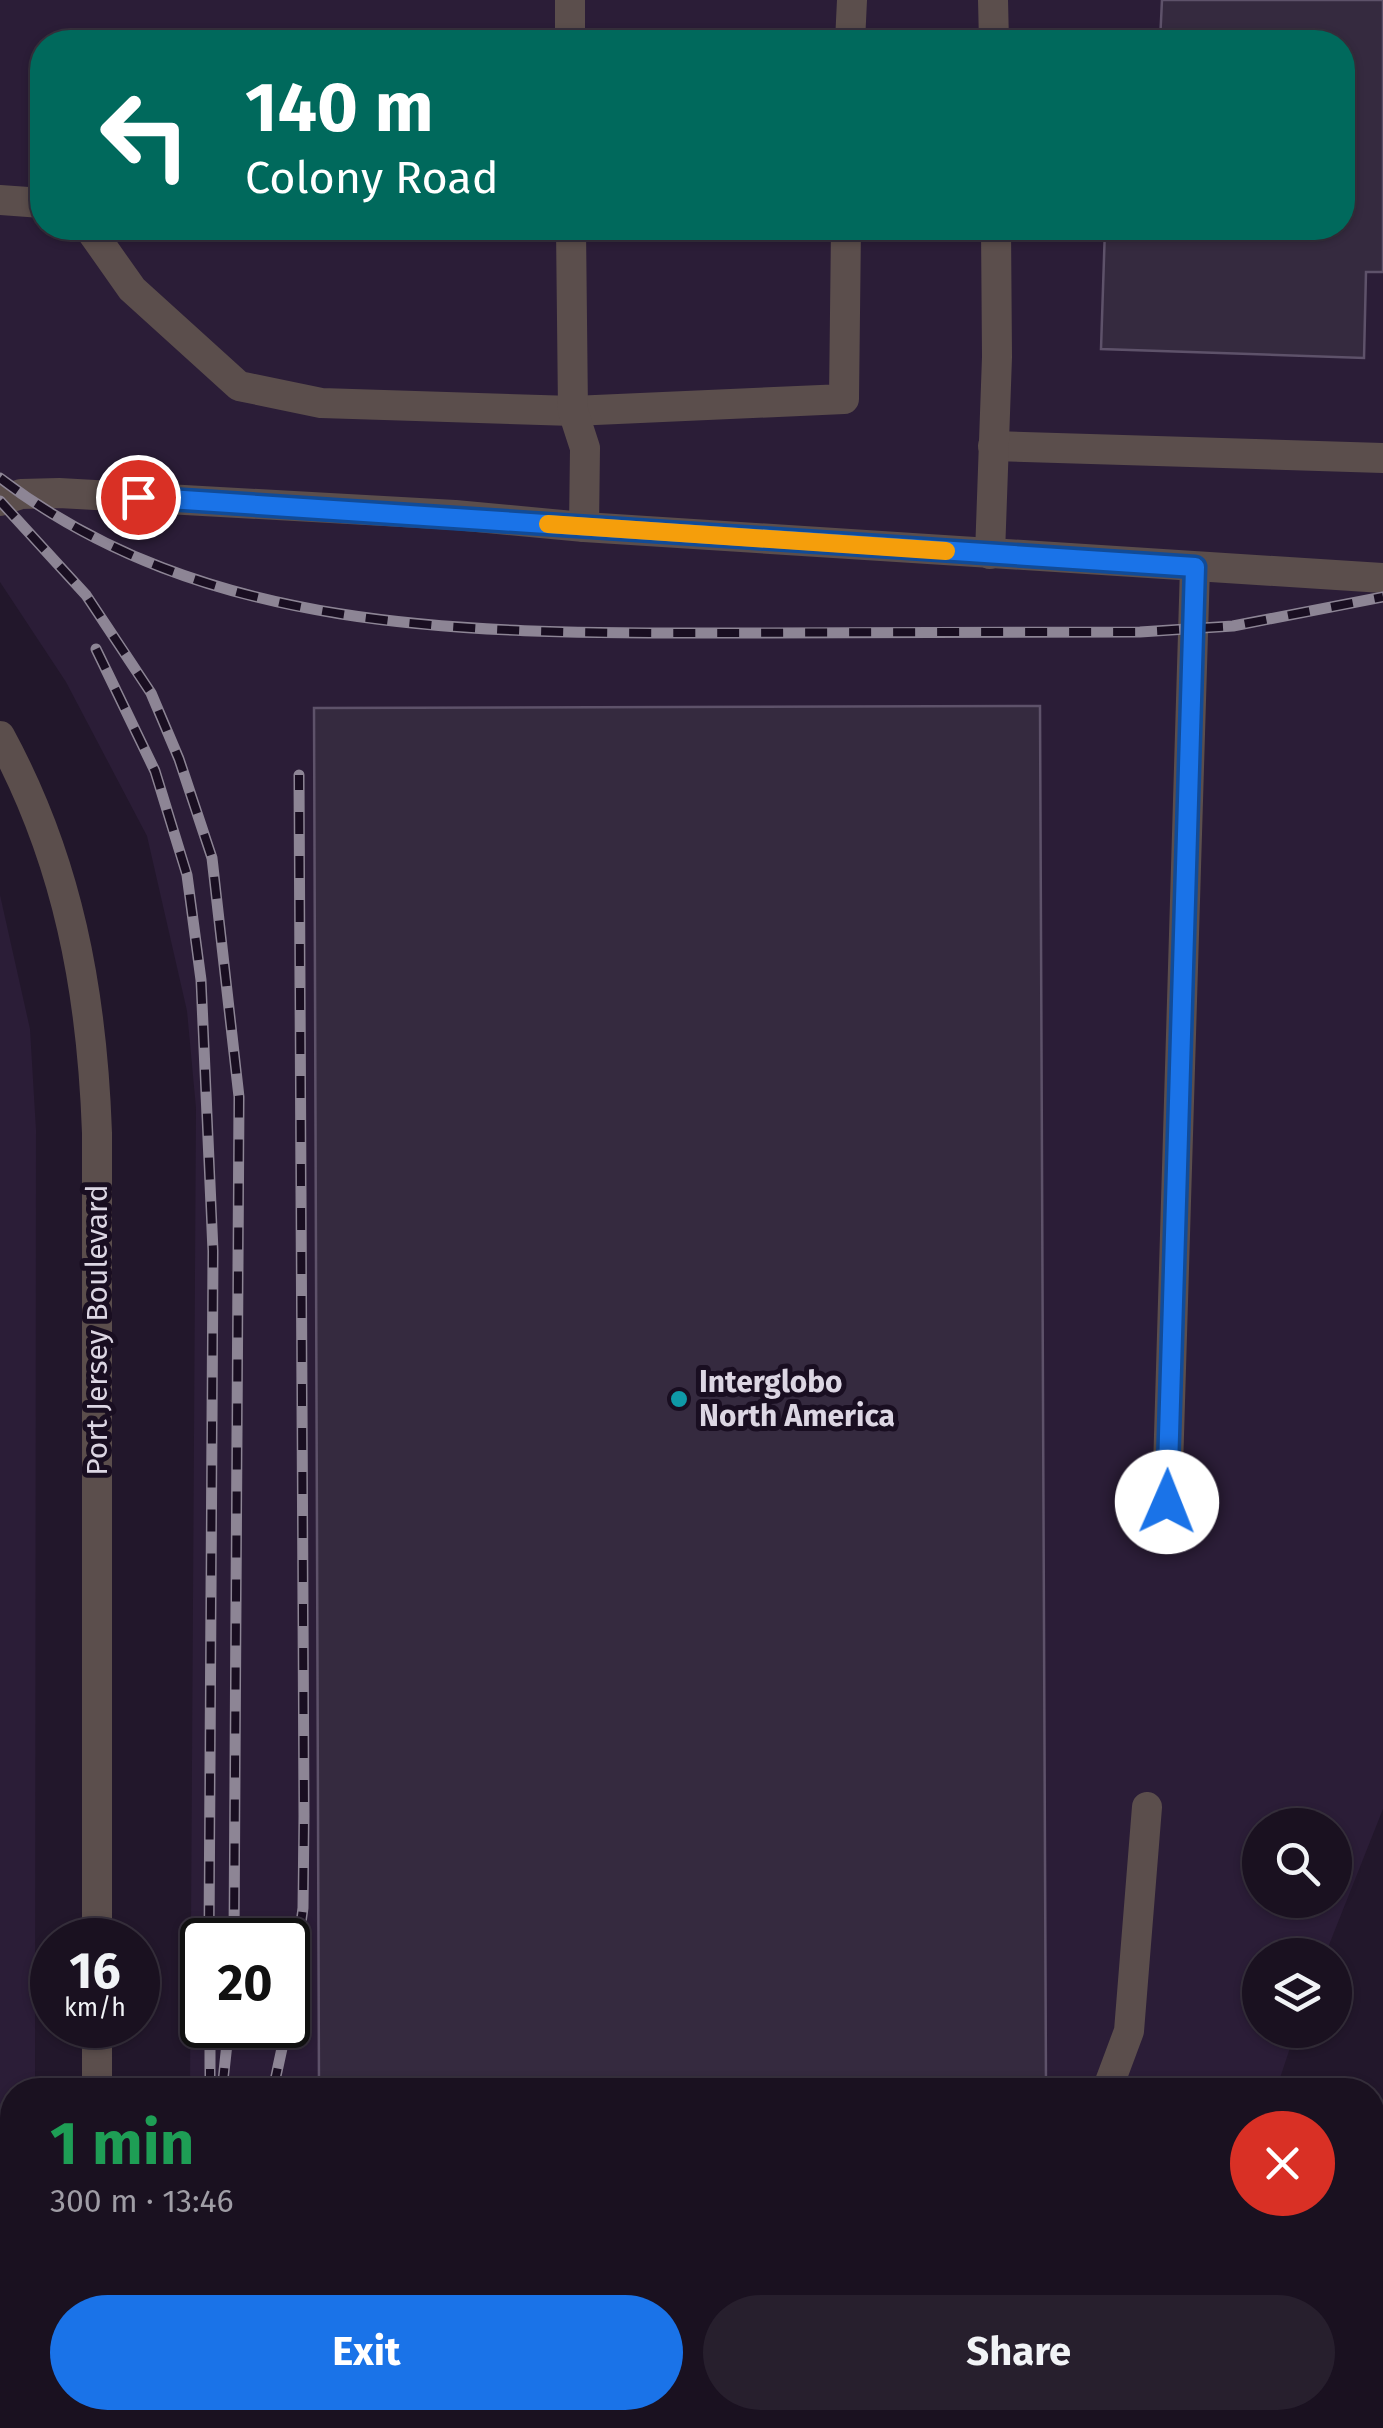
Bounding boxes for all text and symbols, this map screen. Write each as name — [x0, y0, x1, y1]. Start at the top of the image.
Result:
text: 140 m — [245, 66, 434, 150]
icon: left — [80, 70, 210, 200]
text: Colony Road — [245, 151, 499, 205]
pin — [96, 455, 181, 540]
icon: arrive — [111, 470, 166, 525]
street label: Port Jersey Boulevard — [79, 1184, 115, 1476]
place label: Interglobo North America — [699, 1364, 895, 1434]
marker: Interglobo North America — [668, 1388, 690, 1410]
position arrow — [1115, 1450, 1219, 1554]
map controls — [1242, 1808, 1352, 2048]
button: search — [1242, 1808, 1352, 1918]
speed limit sign: 20 — [180, 1918, 310, 2048]
button: layers — [1242, 1938, 1352, 2048]
text: 16 — [69, 1941, 121, 2001]
text: km/h — [64, 1993, 126, 2023]
text: 1 min — [50, 2108, 194, 2180]
button: close — [1230, 2111, 1335, 2216]
text: 300 m · 13:46 — [50, 2182, 234, 2220]
button: Exit — [50, 2295, 683, 2410]
button: Share — [703, 2295, 1335, 2410]

